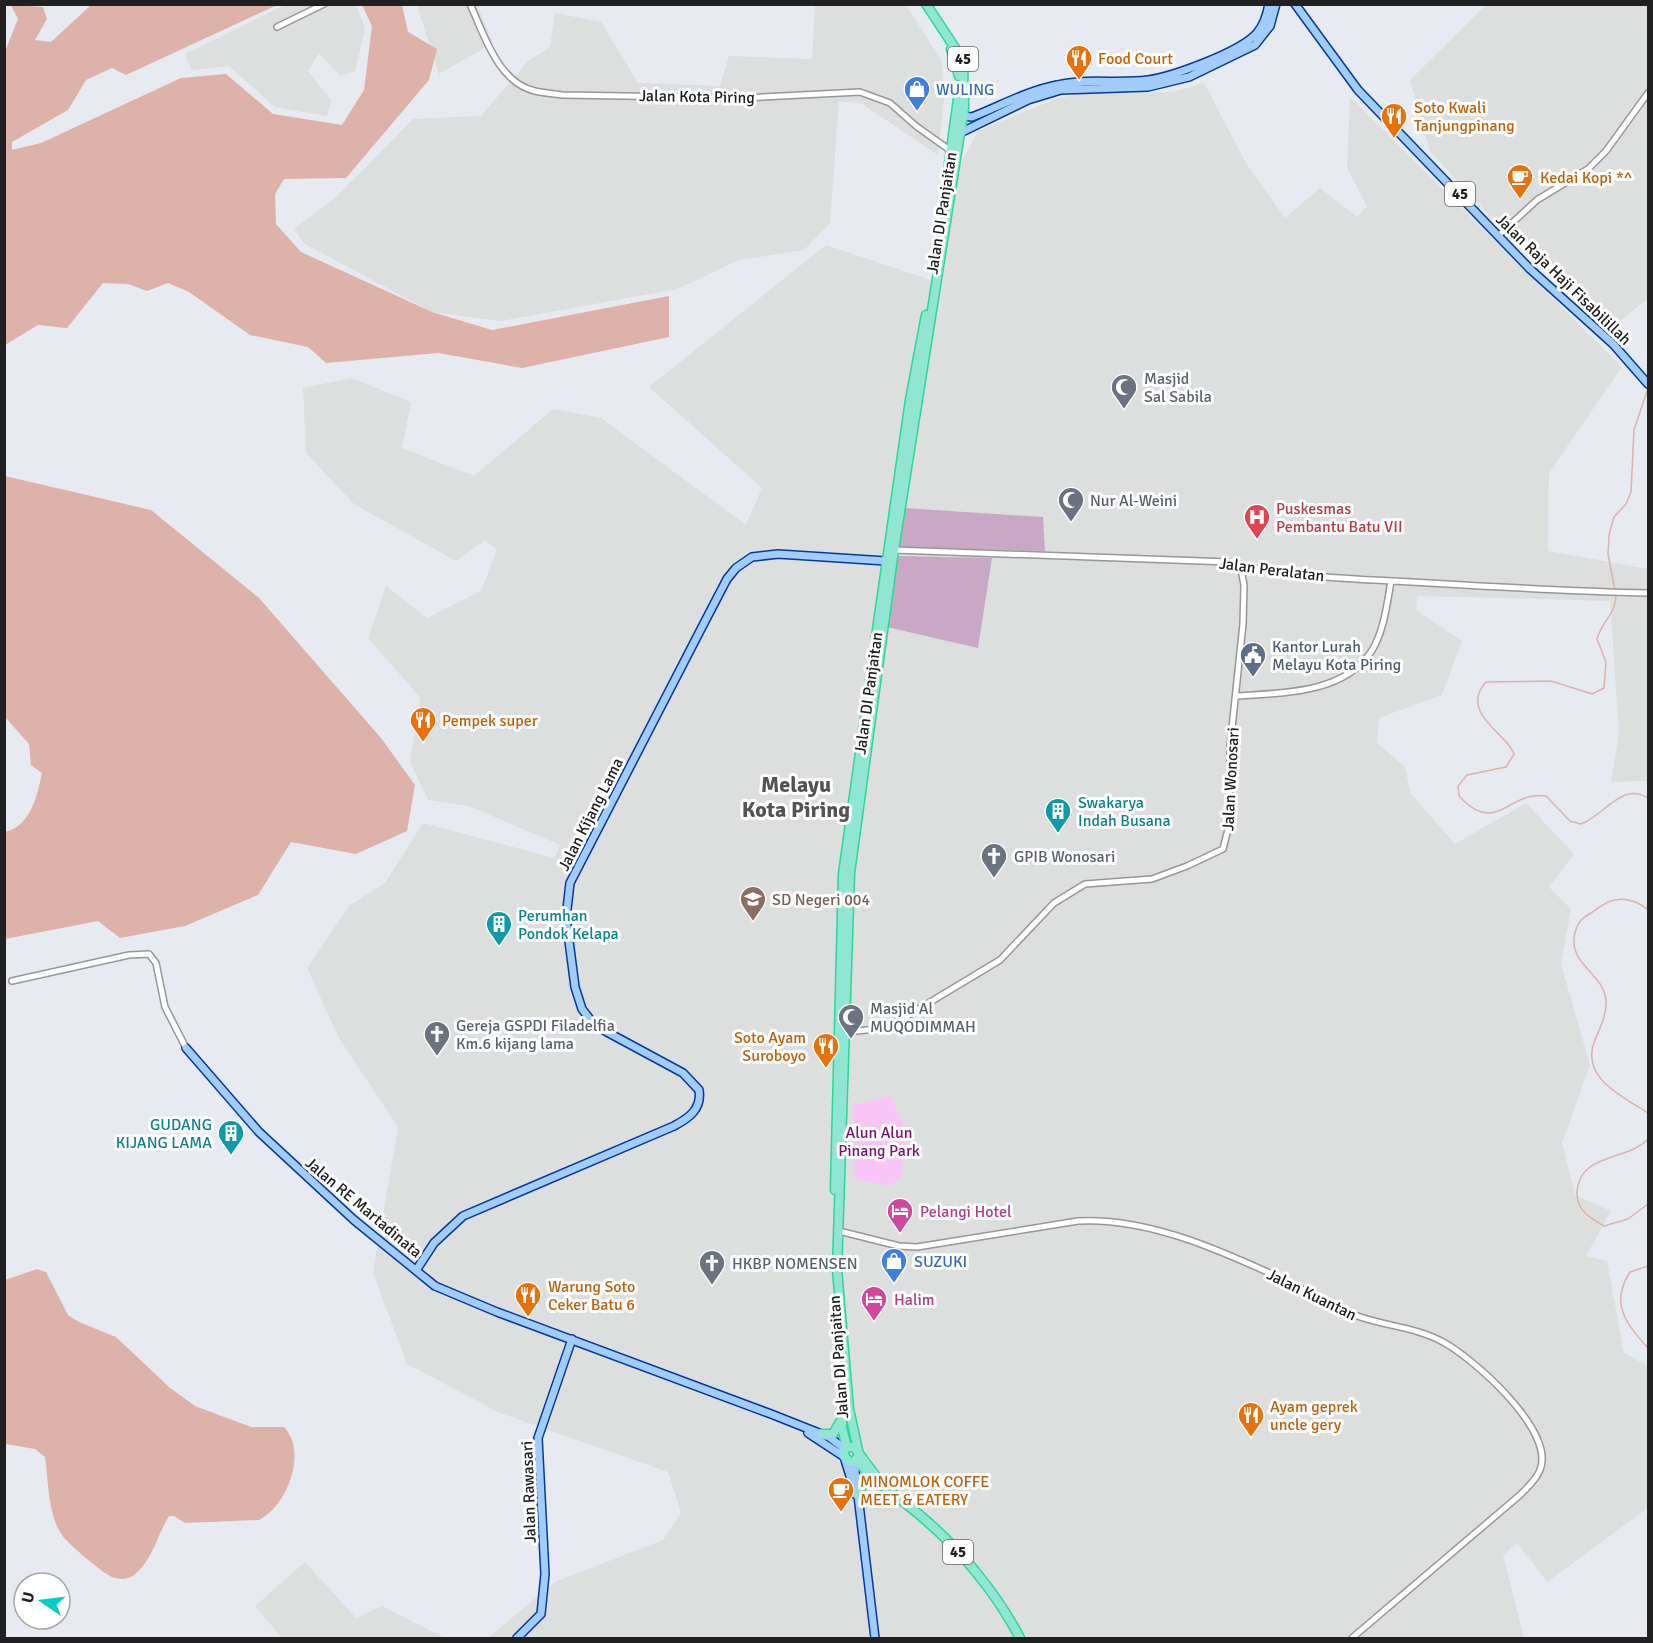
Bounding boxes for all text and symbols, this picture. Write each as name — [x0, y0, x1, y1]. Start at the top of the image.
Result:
restaurant icon: Food Court — [1064, 43, 1094, 81]
road number: 45 — [948, 47, 978, 71]
place label: Food Court — [1098, 49, 1173, 69]
shop icon: WULING — [902, 74, 932, 112]
place label: WULING — [936, 80, 994, 100]
street label: Jalan Kota Piring — [639, 86, 755, 108]
place label: Soto Kwali Tanjungpinang — [1414, 98, 1515, 136]
restaurant icon: Soto Kwali Tanjungpinang — [1379, 101, 1409, 139]
street label: Jalan DI Panjaitan — [922, 151, 962, 276]
cafe icon: Kedai Kopi *^ — [1505, 162, 1535, 200]
place label: Kedai Kopi *^ — [1540, 168, 1632, 188]
road number: 45 — [1445, 182, 1475, 206]
street label: Jalan Raja Haji Fisabilillah — [1491, 210, 1635, 350]
place label: Masjid Sal Sabila — [1144, 369, 1212, 407]
mosque icon: Masjid Sal Sabila — [1109, 372, 1139, 410]
mosque icon: Nur Al-Weini — [1056, 485, 1086, 523]
place label: Nur Al-Weini — [1090, 491, 1177, 511]
place label: Puskesmas Pembantu Batu VII — [1276, 499, 1403, 537]
hospital icon: Puskesmas Pembantu Batu VII — [1242, 502, 1272, 540]
street label: Jalan Peralatan — [1218, 554, 1326, 586]
street label: Jalan DI Panjaitan — [851, 631, 887, 756]
place label: Kantor Lurah Melayu Kota Piring — [1272, 637, 1401, 675]
public building icon: Kantor Lurah Melayu Kota Piring — [1238, 640, 1268, 678]
restaurant icon: Pempek super — [408, 705, 438, 743]
place label: Pempek super — [442, 711, 538, 731]
street label: Jalan Wonosari — [1218, 727, 1244, 831]
street label: Jalan Kijang Lama — [554, 755, 628, 874]
district label: Melayu Kota Piring — [742, 771, 850, 823]
place label: Swakarya Indah Busana — [1078, 793, 1171, 831]
building icon: Swakarya Indah Busana — [1043, 796, 1073, 834]
church icon: GPIB Wonosari — [979, 841, 1009, 879]
place label: GPIB Wonosari — [1014, 847, 1115, 867]
school or university icon: SD Negeri 004 — [738, 884, 768, 922]
place label: SD Negeri 004 — [772, 890, 870, 910]
place label: Perumhan Pondok Kelapa — [518, 906, 619, 944]
building icon: Perumhan Pondok Kelapa — [484, 909, 514, 947]
place label: Masjid Al MUQODIMMAH — [870, 999, 976, 1037]
mosque icon: Masjid Al MUQODIMMAH — [836, 1002, 866, 1040]
place label: Gereja GSPDI Filadelfia Km.6 kijang lama — [456, 1016, 615, 1054]
church icon: Gereja GSPDI Filadelfia Km.6 kijang lama — [422, 1019, 452, 1057]
place label: Soto Ayam Suroboyo — [734, 1028, 806, 1066]
restaurant icon: Soto Ayam Suroboyo — [811, 1031, 841, 1069]
place label: GUDANG KIJANG LAMA — [116, 1115, 212, 1153]
building icon: GUDANG KIJANG LAMA — [216, 1118, 246, 1156]
park label: Alun Alun Pinang Park — [838, 1123, 920, 1161]
street label: Jalan RE Martadinata — [301, 1153, 426, 1262]
hotel icon: Pelangi Hotel — [885, 1196, 915, 1234]
place label: Pelangi Hotel — [920, 1202, 1012, 1222]
shop icon: SUZUKI — [879, 1246, 909, 1284]
church icon: HKBP NOMENSEN — [697, 1248, 727, 1286]
place label: SUZUKI — [914, 1252, 967, 1272]
place label: HKBP NOMENSEN — [732, 1254, 858, 1274]
street label: Jalan Kuantan — [1263, 1265, 1360, 1325]
place label: Warung Soto Ceker Batu 6 — [548, 1277, 635, 1315]
restaurant icon: Warung Soto Ceker Batu 6 — [513, 1280, 543, 1318]
hotel icon: Halim — [859, 1284, 889, 1322]
place label: Halim — [894, 1290, 935, 1310]
street label: Jalan DI Panjaitan — [825, 1295, 853, 1419]
place label: Ayam geprek uncle gery — [1270, 1397, 1358, 1435]
restaurant icon: Ayam geprek uncle gery — [1236, 1400, 1266, 1438]
street label: Jalan Rawasari — [517, 1440, 541, 1544]
place label: MINOMLOK COFFE MEET & EATERY — [860, 1472, 989, 1510]
cafe icon: MINOMLOK COFFE MEET & EATERY — [826, 1475, 856, 1513]
road number: 45 — [943, 1540, 973, 1564]
north arrow — [12, 1571, 72, 1631]
text: U — [17, 1590, 39, 1605]

